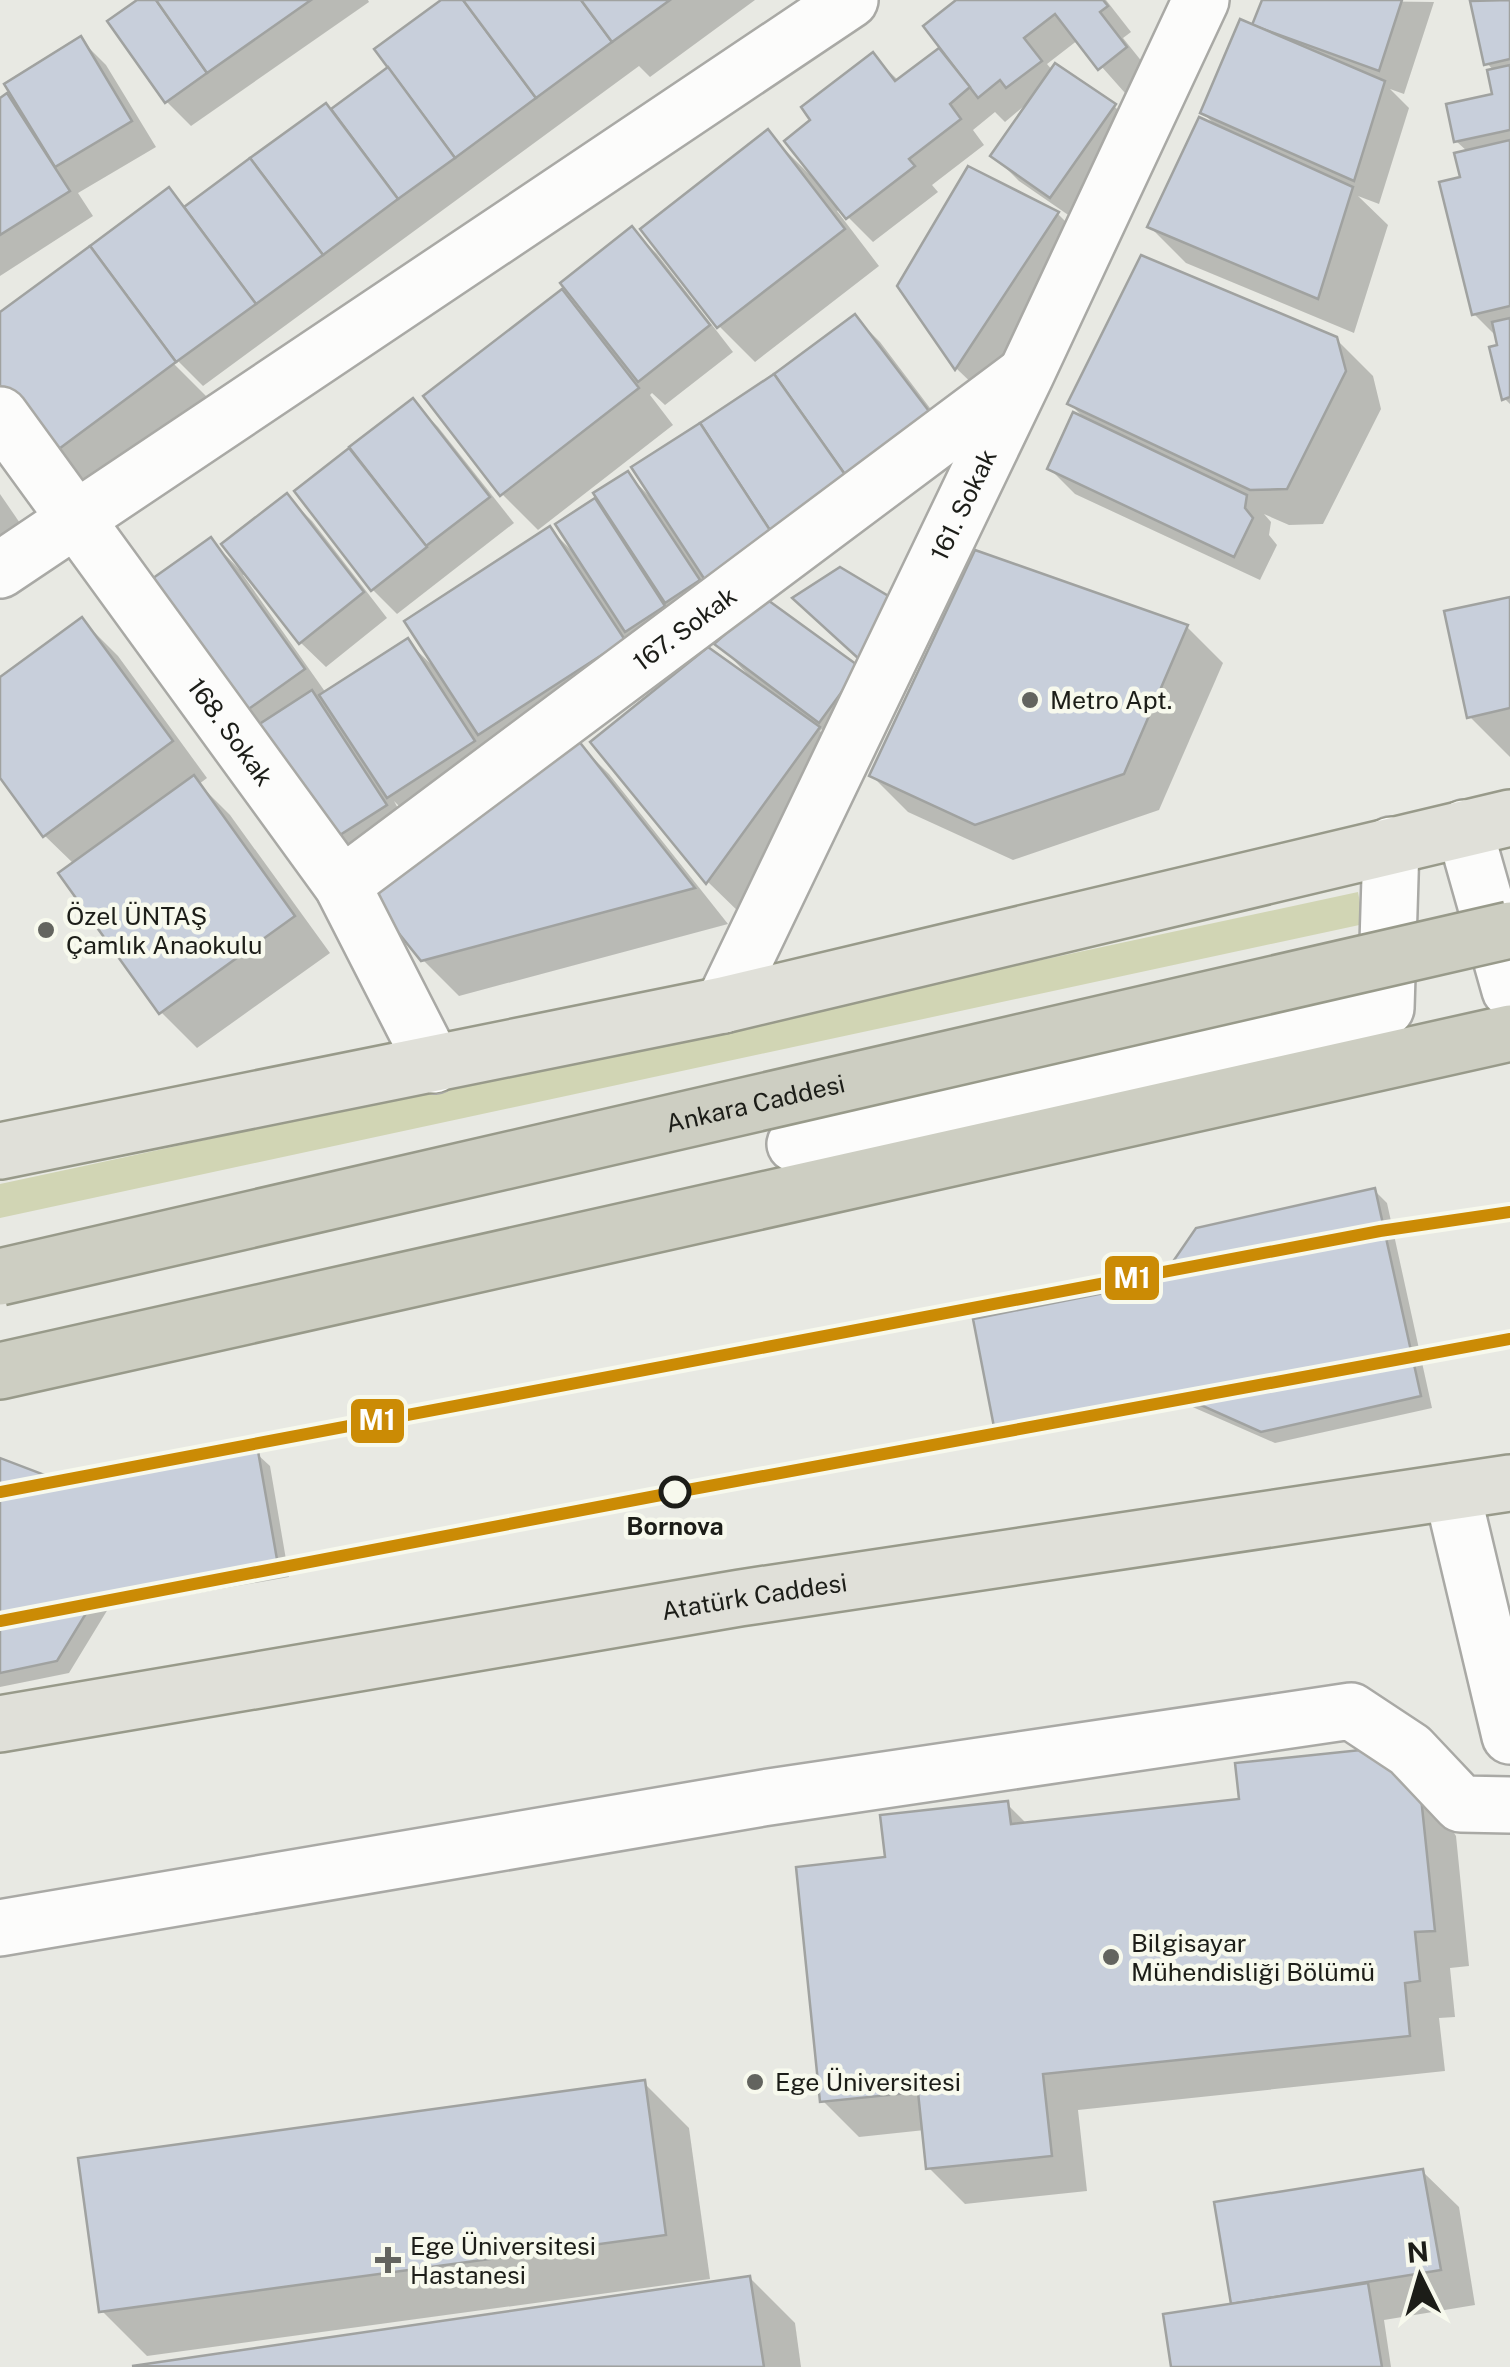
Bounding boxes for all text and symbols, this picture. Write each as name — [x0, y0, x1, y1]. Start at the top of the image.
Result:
street label: 161. Sokak — [924, 444, 1003, 565]
street label: 167. Sokak — [627, 580, 742, 677]
street label: 168. Sokak — [182, 672, 280, 792]
place label: Metro Apt. — [1050, 685, 1172, 715]
marker: Metro Apt. — [1019, 689, 1041, 711]
place label: Özel ÜNTAŞ Çamlık Anaokulu — [66, 901, 262, 960]
marker: Özel ÜNTAŞ Çamlık Anaokulu — [35, 919, 57, 941]
street label: Ankara Caddesi — [663, 1068, 848, 1138]
line badge: M1 — [1103, 1254, 1161, 1302]
text: M1 — [1113, 1261, 1151, 1294]
line badge: M1 — [349, 1397, 406, 1445]
text: M1 — [358, 1403, 396, 1436]
marker: Bornova — [660, 1477, 690, 1507]
place label: Bornova — [626, 1511, 724, 1541]
street label: Atatürk Caddesi — [659, 1567, 849, 1626]
place label: Bilgisayar Mühendisliği Bölümü — [1131, 1928, 1375, 1987]
marker: Bilgisayar Mühendisliği Bölümü — [1100, 1946, 1122, 1968]
place label: Ege Üniversitesi — [775, 2067, 961, 2097]
marker: Ege Üniversitesi — [744, 2071, 766, 2093]
north arrow — [1370, 2227, 1470, 2327]
place label: Ege Üniversitesi Hastanesi — [410, 2231, 596, 2290]
text: N — [1405, 2234, 1430, 2269]
marker: Ege Üniversitesi Hastanesi — [375, 2247, 401, 2273]

